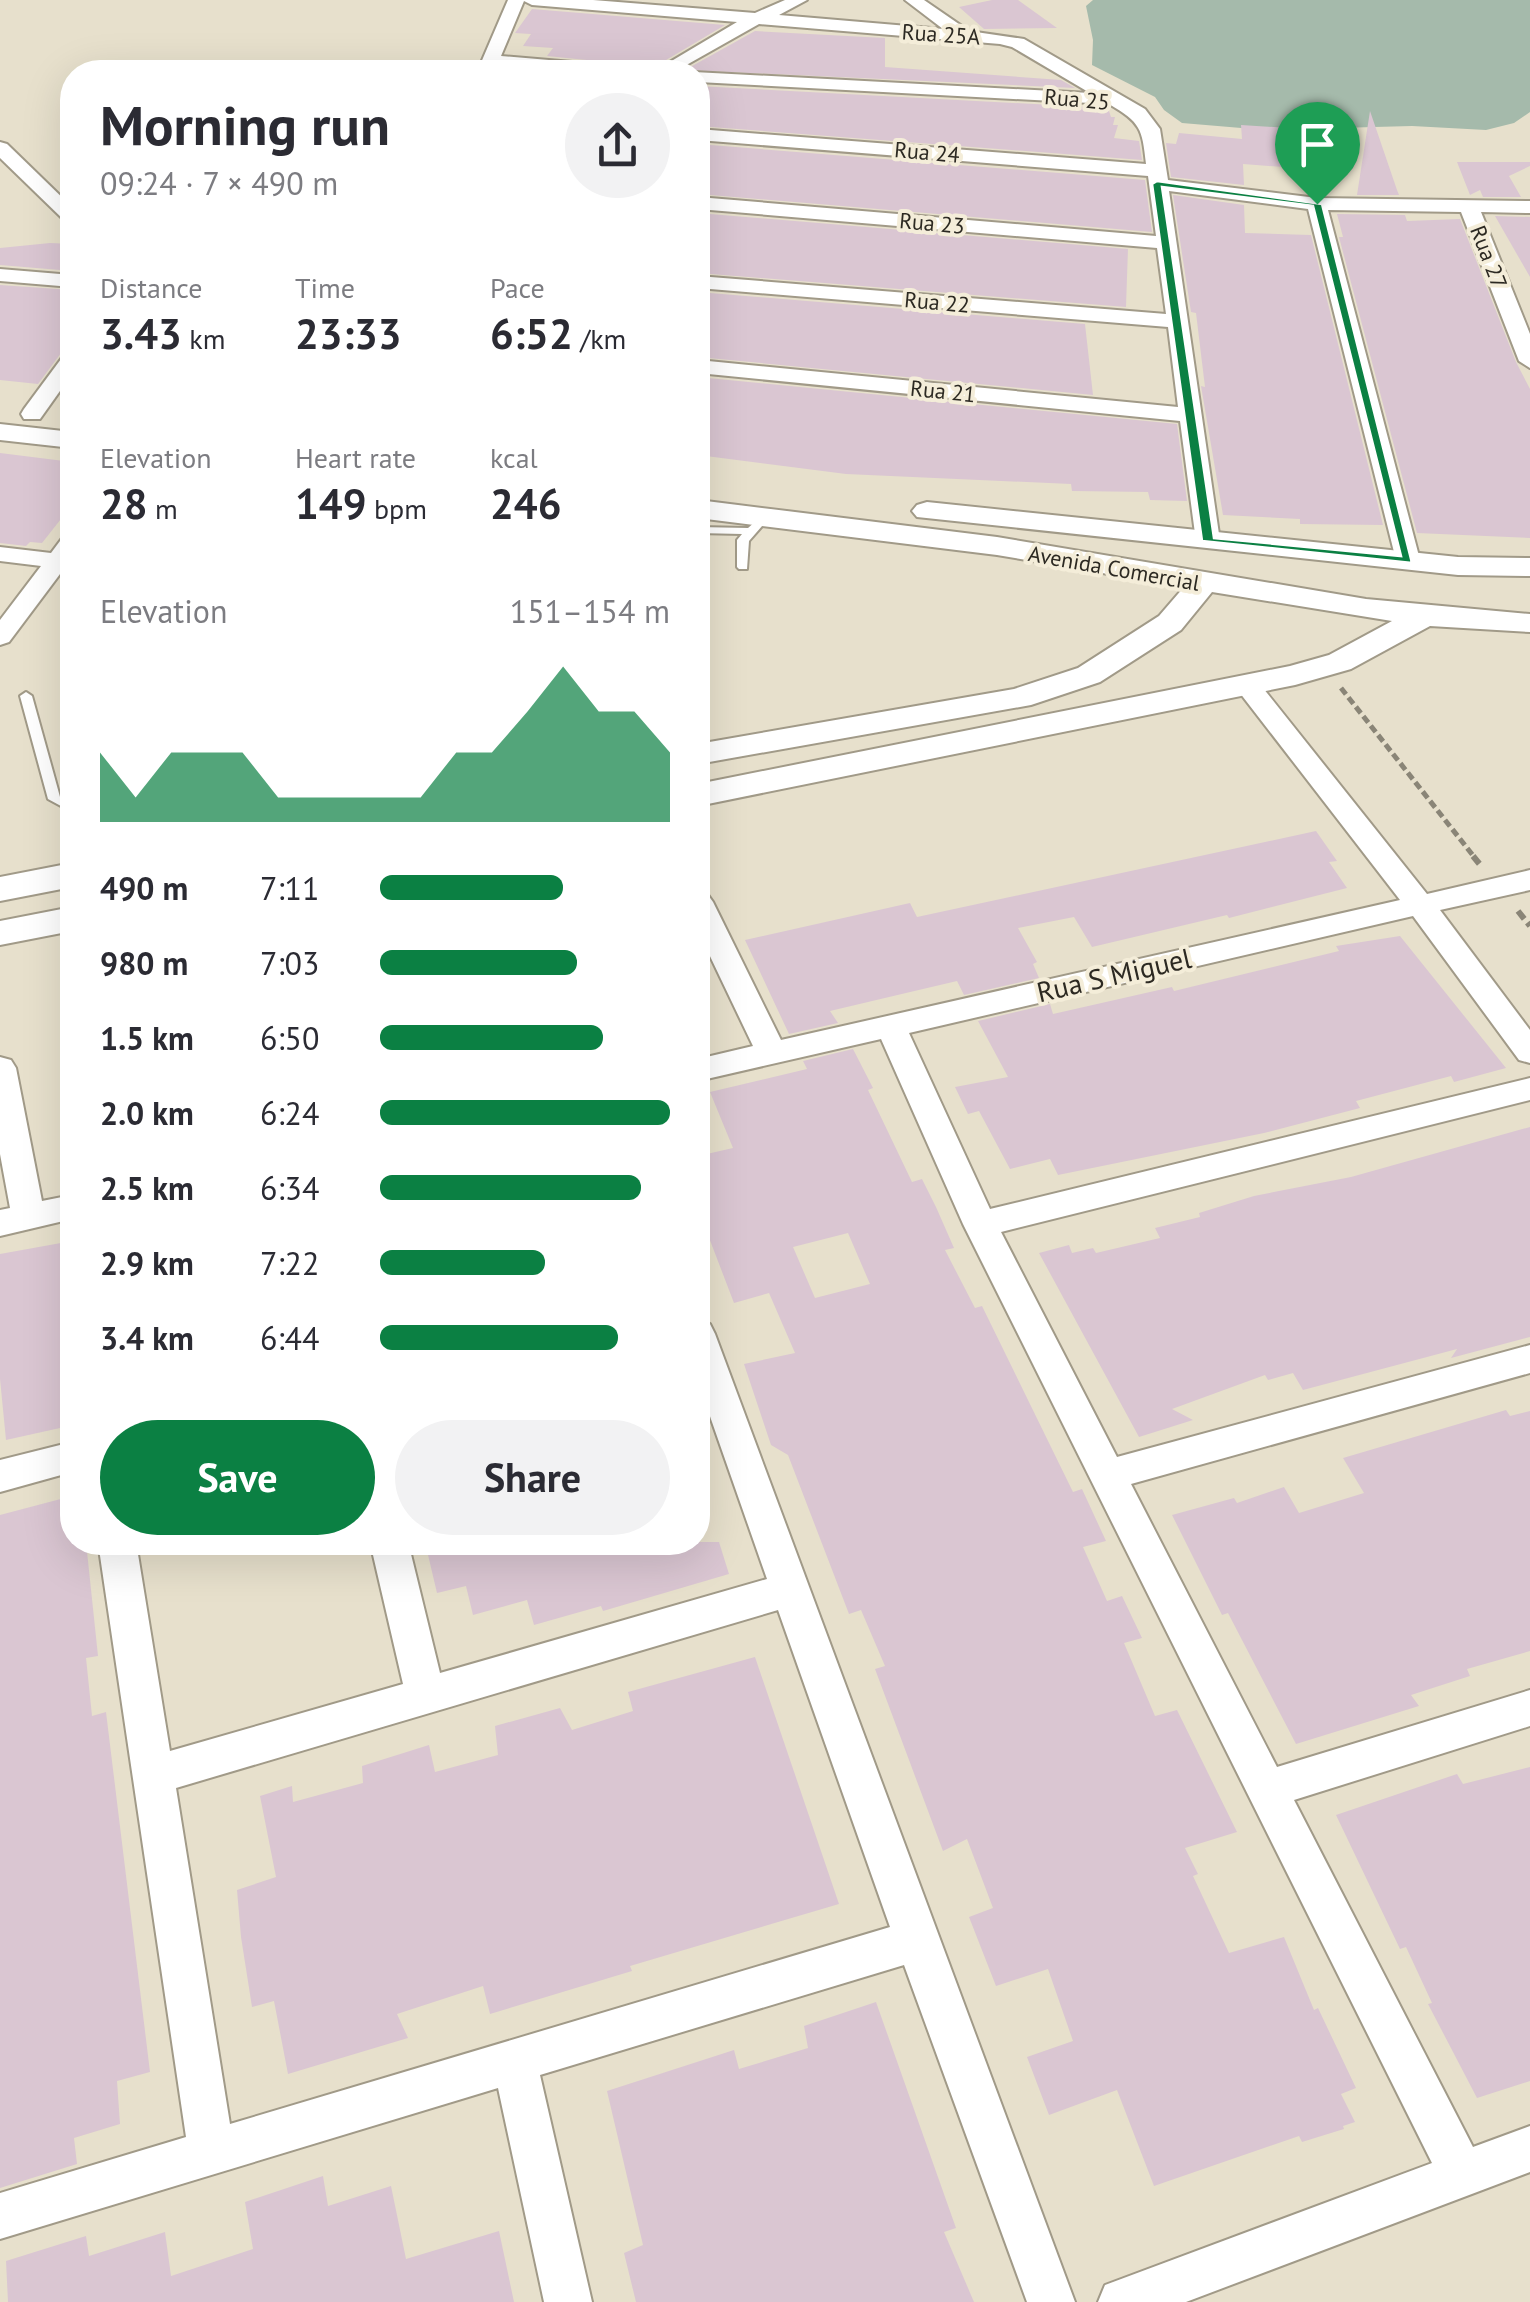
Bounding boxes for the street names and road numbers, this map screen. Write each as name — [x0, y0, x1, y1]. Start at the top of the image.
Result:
street label: Rua 25A — [901, 17, 981, 51]
street label: Rua 25 — [1043, 82, 1111, 116]
street label: Rua 24 — [893, 135, 961, 169]
street label: Rua 23 — [898, 206, 966, 240]
street label: Rua 27 — [1464, 221, 1514, 293]
street label: Rua 22 — [903, 285, 971, 319]
street label: Rua 21 — [909, 374, 977, 408]
street label: Avenida Comercial — [1026, 539, 1202, 597]
street label: Rua S Miguel — [1033, 939, 1195, 1010]

